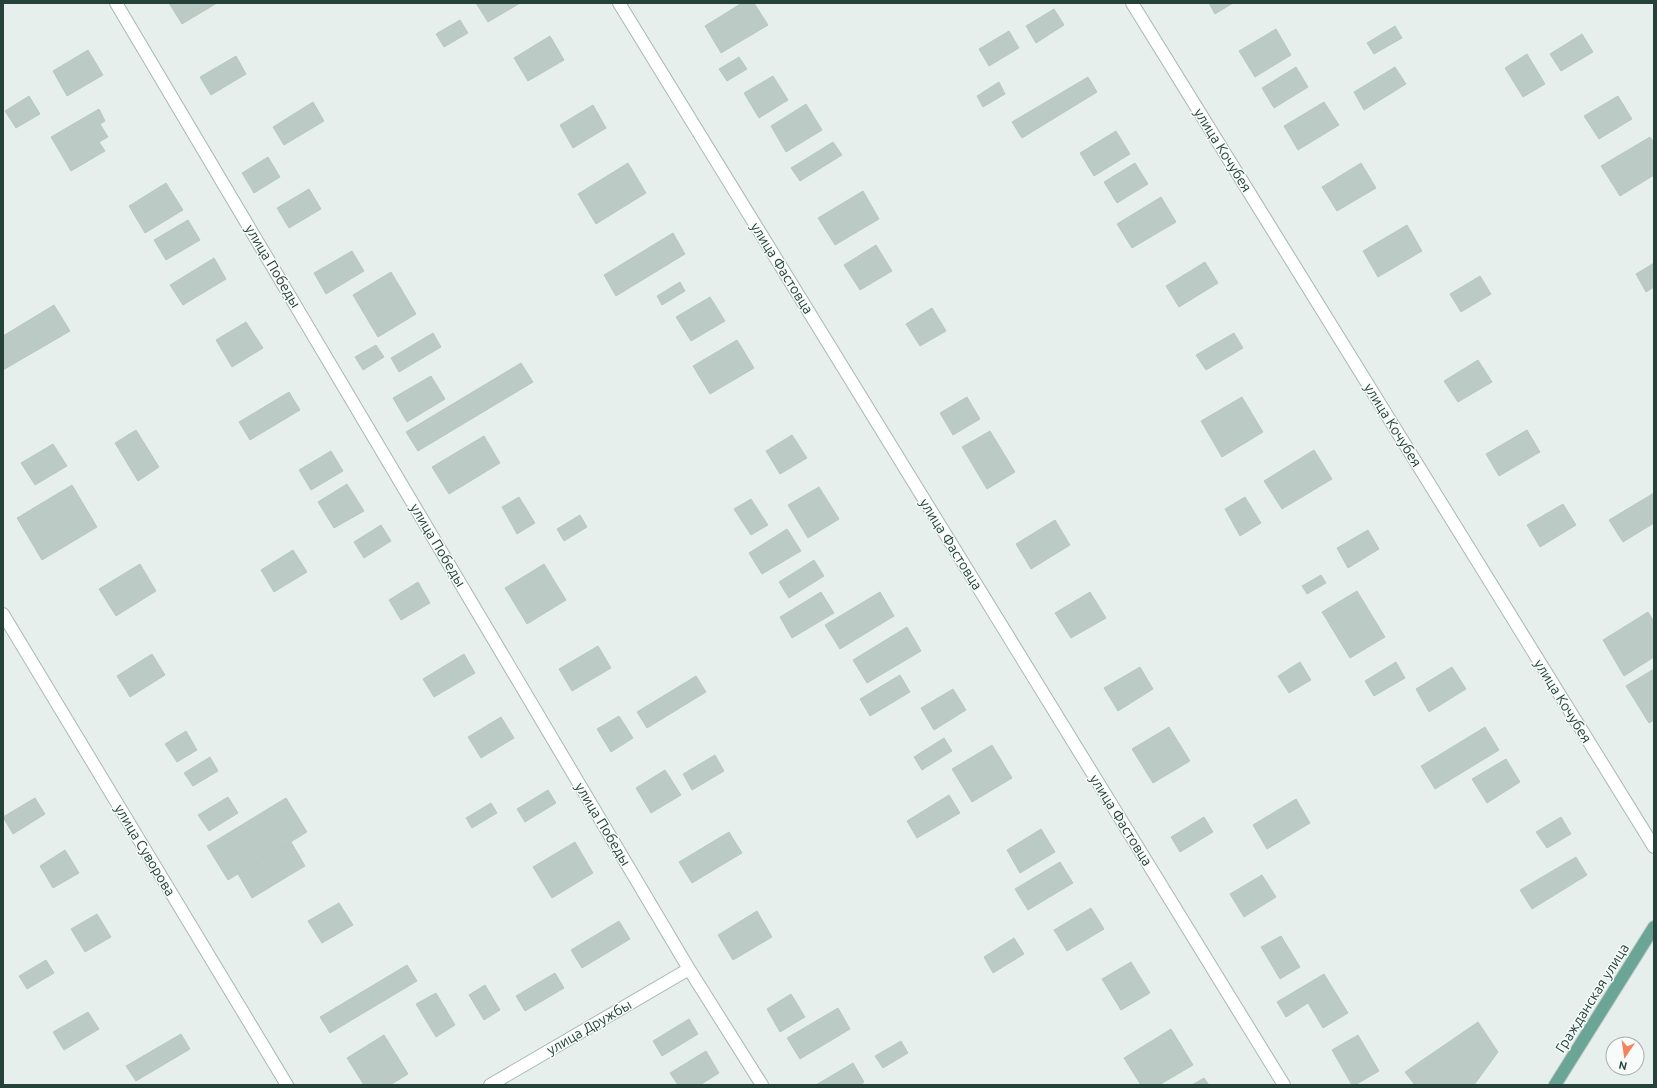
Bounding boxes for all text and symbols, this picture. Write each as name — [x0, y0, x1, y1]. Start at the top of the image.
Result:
street label: улица Кочубея — [1191, 105, 1255, 195]
street label: улица Фастовца — [747, 219, 817, 317]
street label: улица Победы — [242, 222, 304, 310]
street label: улица Кочубея — [1361, 380, 1425, 470]
street label: улица Фастовца — [916, 495, 986, 593]
street label: улица Победы — [407, 501, 469, 589]
street label: улица Кочубея — [1531, 656, 1595, 746]
street label: улица Фастовца — [1086, 771, 1156, 869]
street label: улица Победы — [572, 780, 634, 868]
street label: улица Суворова — [111, 801, 179, 899]
street label: Гражданская улица — [1552, 941, 1632, 1055]
street label: улица Дружбы — [544, 996, 634, 1058]
north arrow — [1605, 1036, 1645, 1076]
text: N — [1617, 1059, 1628, 1073]

